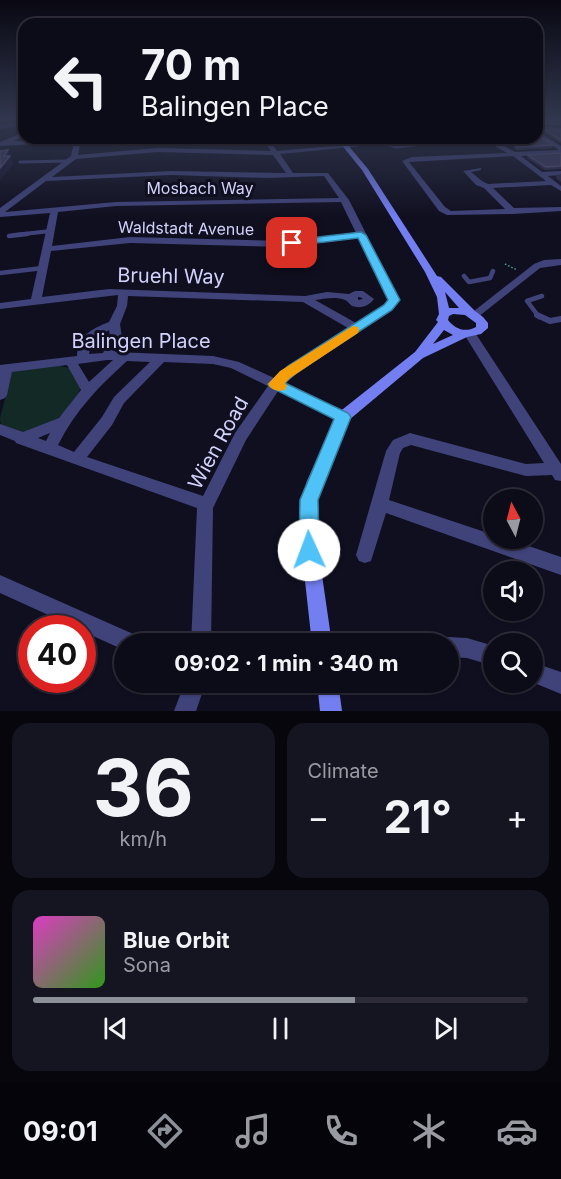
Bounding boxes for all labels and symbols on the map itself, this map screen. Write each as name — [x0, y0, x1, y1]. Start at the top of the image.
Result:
street label: Mosbach Way — [146, 178, 254, 198]
street label: Waldstadt Avenue — [118, 217, 254, 239]
pin — [266, 217, 317, 268]
street label: Bruehl Way — [117, 263, 225, 289]
street label: Balingen Place — [71, 329, 211, 353]
street label: Wien Road — [183, 393, 253, 493]
north arrow — [483, 489, 543, 549]
position arrow — [277, 518, 341, 582]
speed limit sign: 40 — [18, 615, 96, 693]

